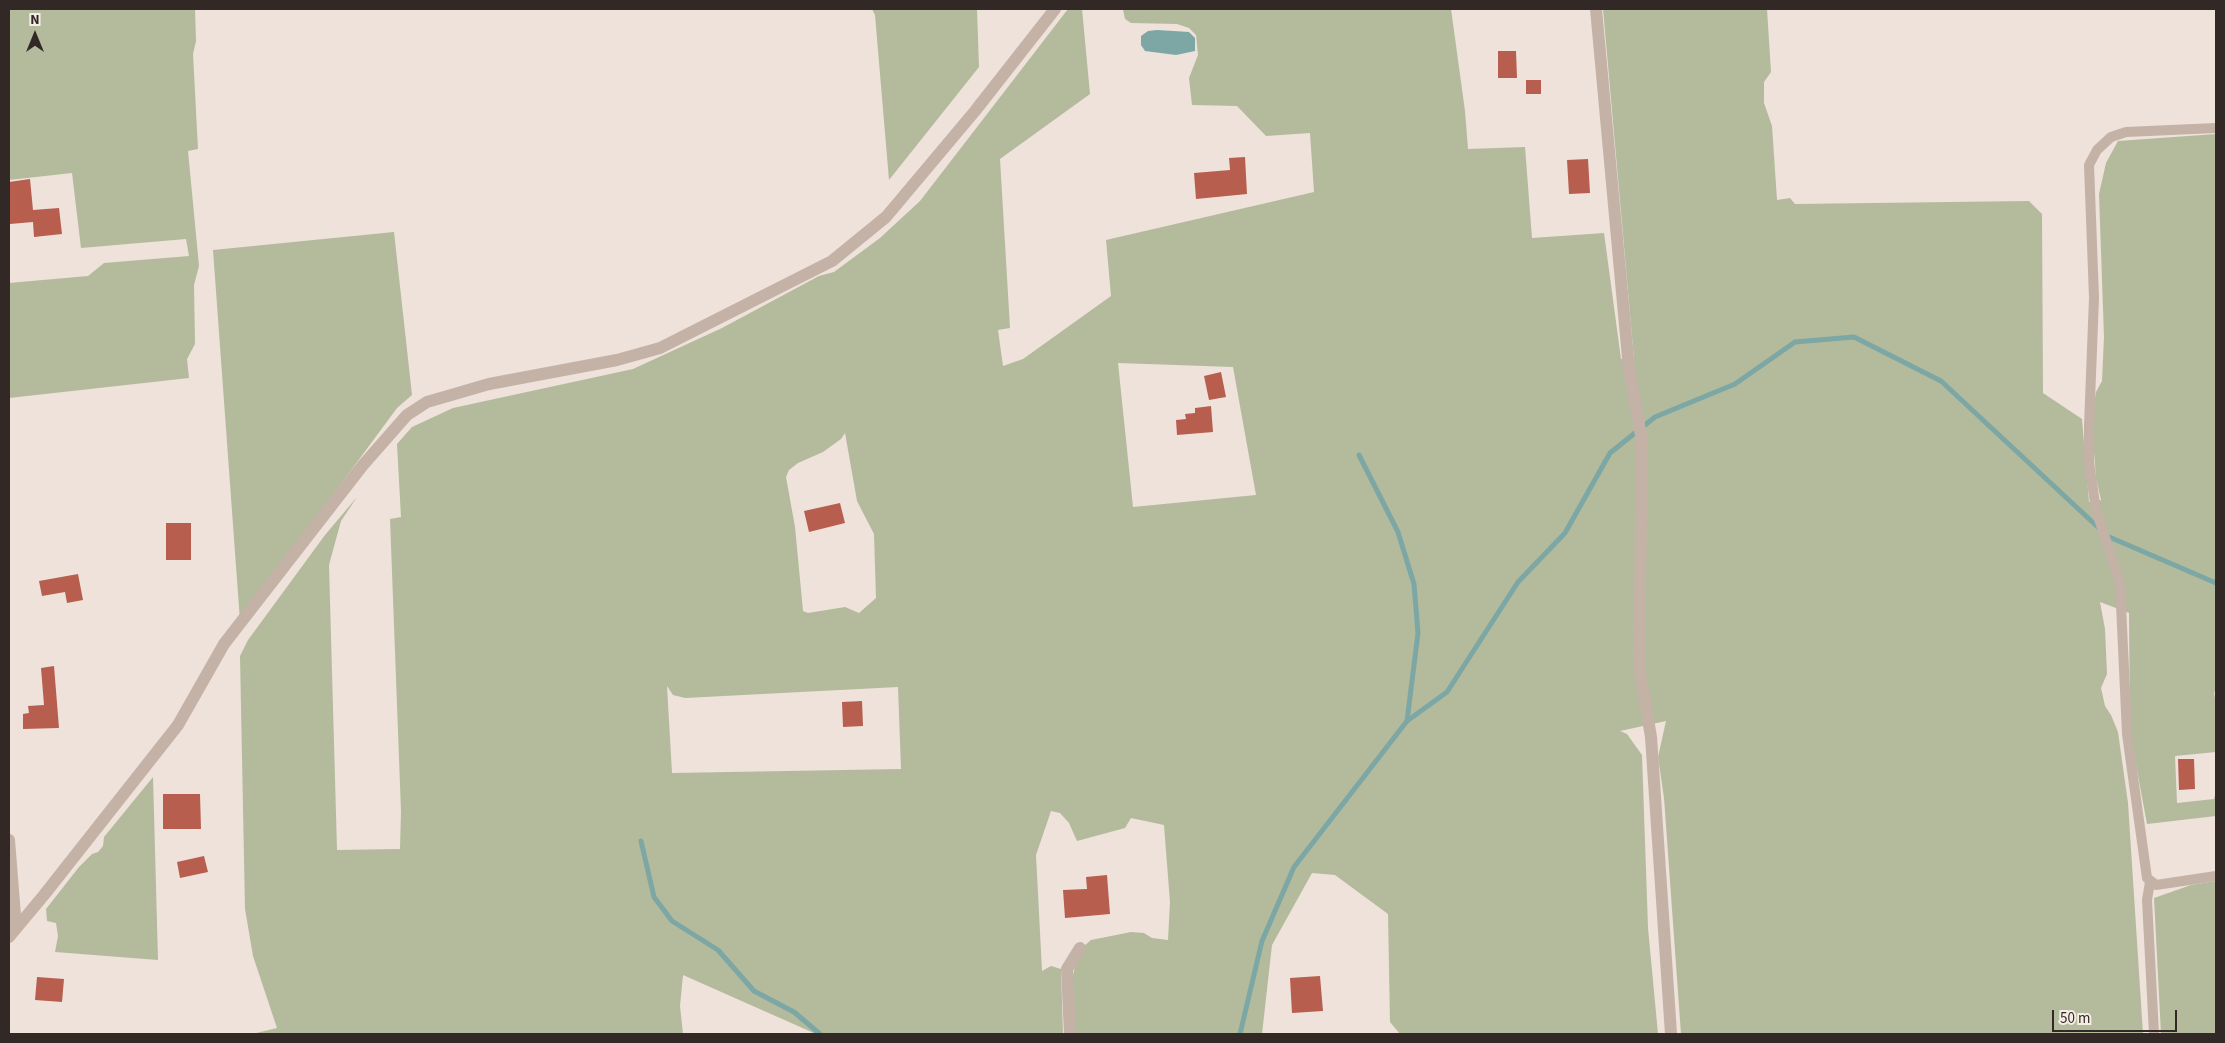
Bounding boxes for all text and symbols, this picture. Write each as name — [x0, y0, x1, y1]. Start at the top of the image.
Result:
north arrow — [10, 10, 60, 60]
text: N — [30, 10, 40, 30]
scale bar — [2055, 1000, 2180, 1032]
text: 50 m — [2060, 1008, 2090, 1029]

